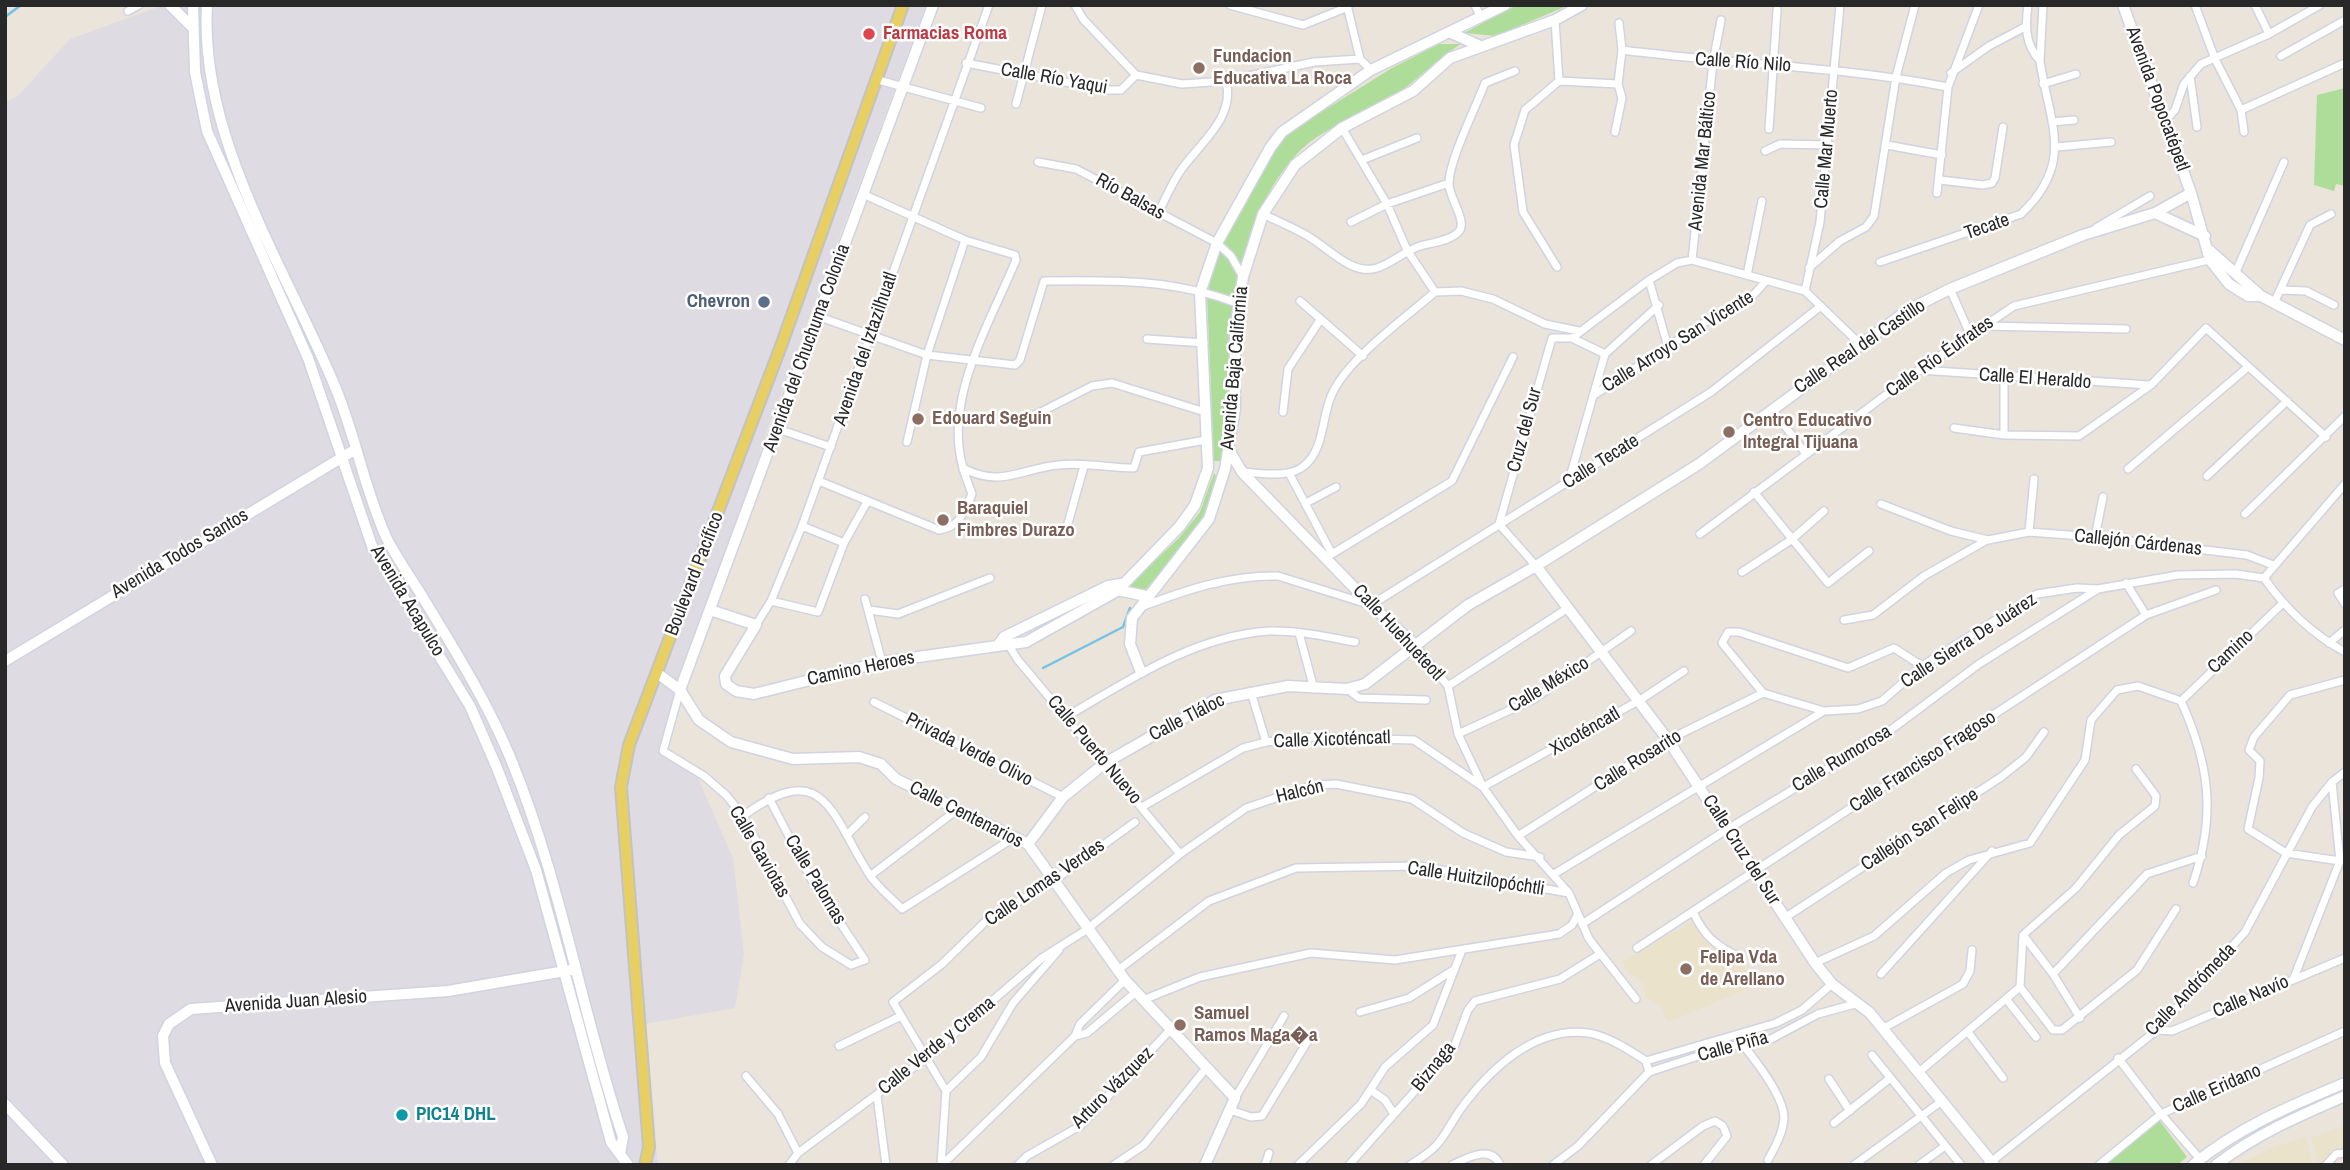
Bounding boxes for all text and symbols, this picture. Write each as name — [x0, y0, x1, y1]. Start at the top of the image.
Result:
place label: Farmacias Roma — [883, 23, 1007, 45]
street label: Avenida Popocatépetl — [2120, 24, 2194, 174]
marker: Farmacias Roma — [861, 26, 877, 42]
place label: Fundacion Educativa La Roca — [1213, 46, 1352, 90]
street label: Calle Río Nilo — [1694, 48, 1792, 78]
street label: Calle Río Yaqui — [999, 58, 1109, 100]
marker: Fundacion Educativa La Roca — [1191, 60, 1207, 76]
street label: Calle Mar Muerto — [1810, 88, 1844, 210]
street label: Avenida Mar Báltico — [1684, 90, 1722, 232]
street label: Río Balsas — [1092, 169, 1168, 225]
street label: Tecate — [1962, 209, 2012, 245]
street label: Avenida del Chuchuma Colonia — [759, 241, 855, 455]
street label: Avenida del Iztazilhuatl — [829, 269, 903, 429]
street label: Avenida Baja California — [1216, 285, 1254, 451]
street label: Calle Arroyo San Vicente — [1598, 286, 1758, 398]
place label: Chevron — [687, 291, 750, 313]
marker: Chevron — [756, 294, 772, 310]
street label: Calle Real del Castillo — [1790, 295, 1930, 399]
street label: Calle Río Éufrates — [1882, 311, 1998, 403]
street label: Calle El Heraldo — [1978, 364, 2092, 394]
street label: Cruz del Sur — [1503, 385, 1547, 475]
place label: Edouard Seguin — [932, 408, 1051, 430]
place label: Centro Educativo Integral Tijuana — [1743, 410, 1872, 454]
marker: Edouard Seguin — [910, 411, 926, 427]
marker: Centro Educativo Integral Tijuana — [1721, 424, 1737, 440]
street label: Calle Tecate — [1559, 430, 1643, 494]
place label: Baraquiel Fimbres Durazo — [957, 498, 1075, 542]
street label: Avenida Todos Santos — [107, 504, 253, 604]
street label: Boulevard Pacífico — [661, 509, 729, 639]
marker: Baraquiel Fimbres Durazo — [935, 512, 951, 528]
street label: Callejón Cárdenas — [2073, 525, 2203, 561]
street label: Avenida Acapulco — [365, 541, 449, 661]
street label: Calle Huehueteotl — [1347, 580, 1449, 686]
street label: Calle Sierra De Juárez — [1897, 589, 2041, 693]
street label: Camino — [2203, 625, 2259, 679]
street label: Camino Heroes — [805, 647, 917, 691]
street label: Calle México — [1505, 652, 1593, 718]
street label: Calle Tláloc — [1146, 689, 1228, 747]
street label: Calle Puerto Nuevo — [1042, 691, 1146, 809]
street label: Xicoténcatl — [1546, 703, 1624, 761]
street label: Calle Francisco Fragoso — [1846, 706, 2000, 818]
street label: Privada Verde Olivo — [902, 708, 1036, 792]
street label: Calle Rumorosa — [1788, 720, 1896, 798]
street label: Calle Rosarito — [1590, 725, 1686, 797]
street label: Calle Xicoténcatl — [1273, 727, 1391, 753]
street label: Halcón — [1274, 775, 1326, 809]
street label: Calle Centenarios — [905, 777, 1027, 853]
street label: Callejón San Felipe — [1857, 784, 1983, 876]
street label: Calle Cruz del Sur — [1697, 791, 1785, 909]
street label: Calle Gaviotas — [724, 802, 794, 902]
street label: Calle Palomas — [779, 831, 851, 929]
street label: Calle Lomas Verdes — [981, 835, 1109, 931]
street label: Calle Huitzilopóchtli — [1406, 857, 1546, 901]
street label: Calle Andrómeda — [2141, 939, 2241, 1041]
place label: Felipa Vda de Arellano — [1700, 947, 1785, 991]
marker: Felipa Vda de Arellano — [1678, 961, 1694, 977]
street label: Calle Navío — [2209, 971, 2293, 1023]
street label: Avenida Juan Alesio — [224, 986, 368, 1018]
street label: Calle Verde y Crema — [874, 992, 1000, 1100]
place label: Samuel Ramos Maga�a — [1194, 1003, 1318, 1047]
marker: Samuel Ramos Maga�a — [1172, 1017, 1188, 1033]
street label: Calle Piña — [1695, 1027, 1771, 1067]
street label: Biznaga — [1407, 1038, 1461, 1096]
street label: Arturo Vázquez — [1067, 1042, 1159, 1134]
street label: Calle Eridano — [2169, 1059, 2265, 1119]
place label: PIC14 DHL — [416, 1104, 496, 1126]
marker: PIC14 DHL — [394, 1107, 410, 1123]

